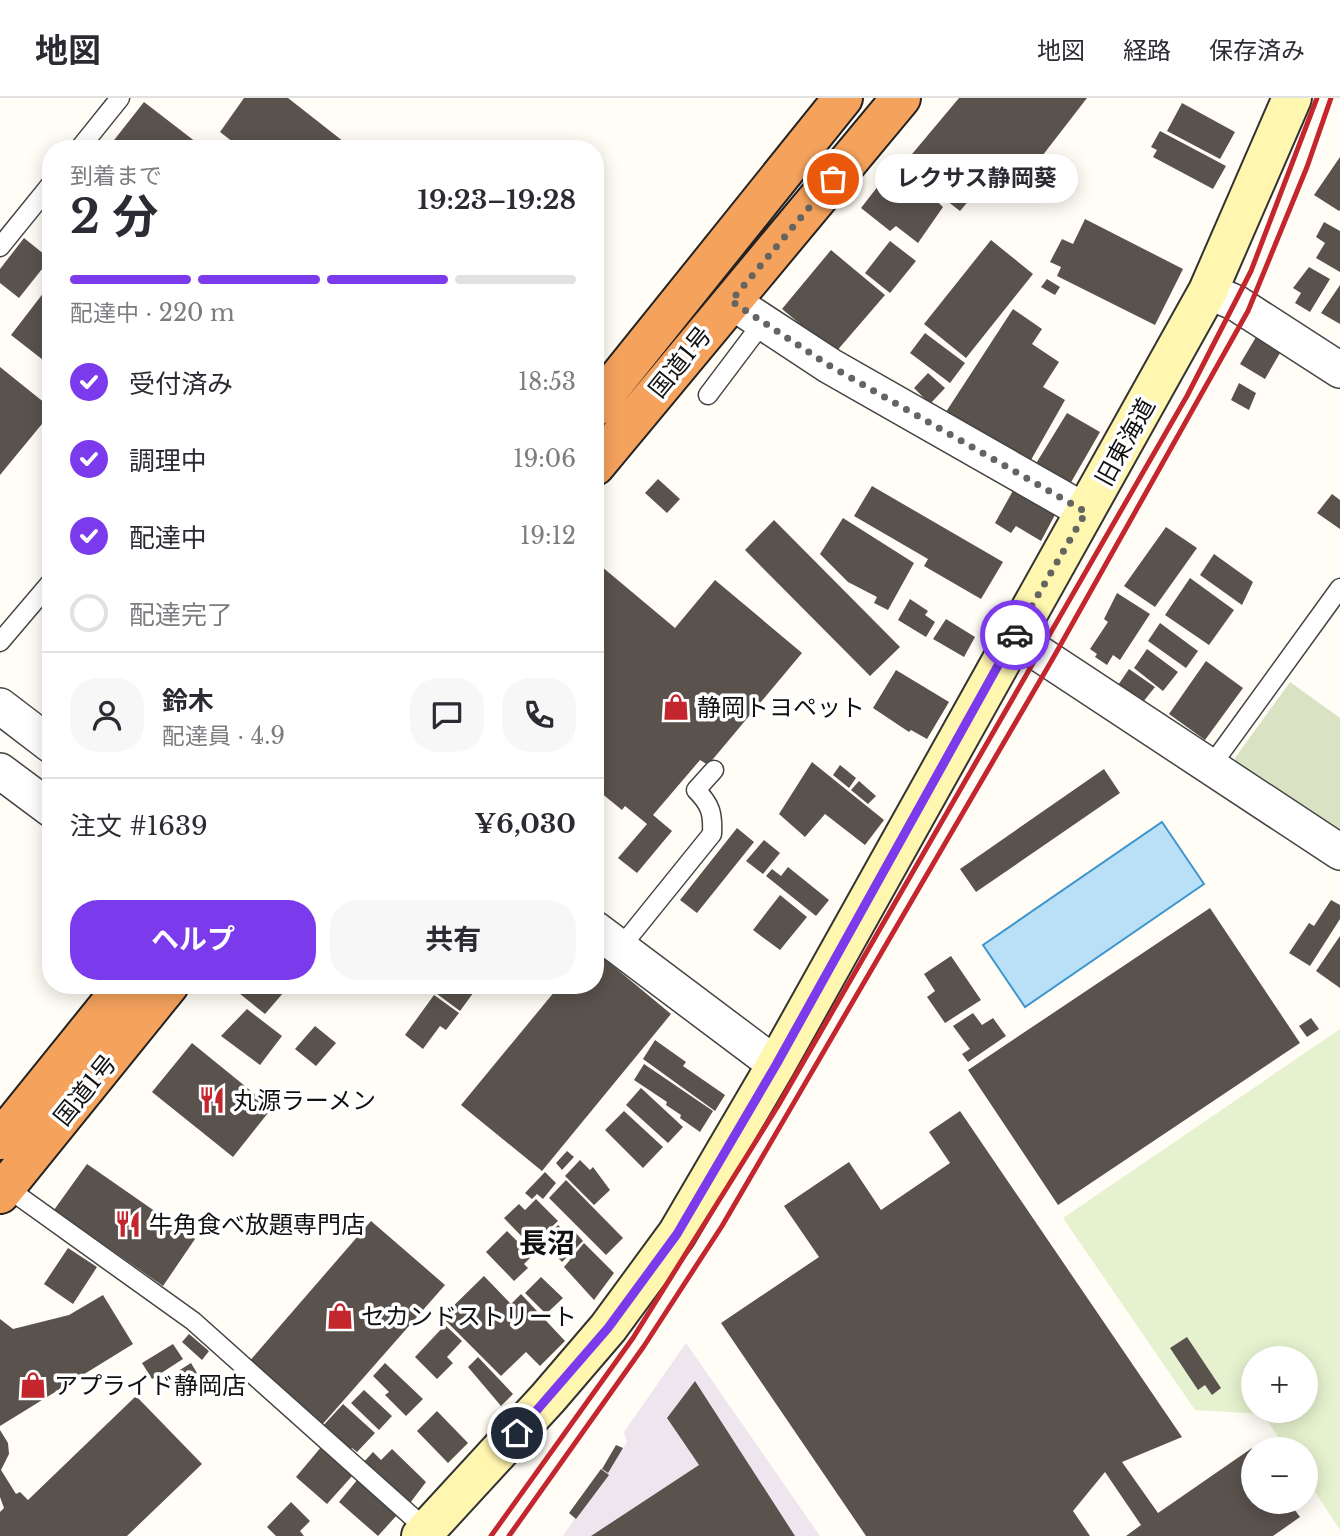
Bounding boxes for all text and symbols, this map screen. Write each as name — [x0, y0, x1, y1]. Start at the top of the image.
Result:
text: 地図 — [35, 30, 101, 71]
text: 地図 — [1037, 36, 1085, 65]
text: 経路 — [1123, 36, 1171, 65]
text: 保存済み — [1209, 36, 1305, 65]
pin — [803, 149, 863, 209]
callout: レクサス静岡葵 — [875, 154, 1078, 204]
icon: bag — [814, 160, 852, 198]
text: 到着まで — [70, 162, 162, 190]
text: レクサス静岡葵 — [896, 164, 1057, 192]
text: 19:23–19:28 — [418, 184, 576, 216]
text: 2 分 — [70, 188, 158, 245]
text: 配達中 · 220 m — [70, 299, 235, 327]
street label: 国道1号 — [643, 321, 717, 403]
icon: check — [70, 363, 108, 401]
text: 受付済み — [129, 368, 233, 400]
text: 18:53 — [518, 368, 576, 396]
street label: 旧東海道 — [1089, 393, 1161, 491]
icon: check — [70, 440, 108, 478]
text: 調理中 — [129, 445, 207, 477]
text: 19:06 — [513, 445, 576, 473]
icon: check — [70, 517, 108, 555]
text: 配達中 — [129, 522, 207, 554]
text: 19:12 — [520, 522, 576, 550]
text: 配達完了 — [129, 599, 233, 631]
courier — [980, 600, 1050, 670]
icon: car — [996, 616, 1034, 654]
button: person — [70, 678, 144, 752]
button: chat — [410, 678, 484, 752]
button: phone — [502, 678, 576, 752]
text: 鈴木 — [162, 685, 214, 717]
shop icon: 静岡トヨペット — [661, 692, 691, 722]
place label: 静岡トヨペット — [697, 693, 865, 722]
text: 配達員 · 4.9 — [162, 722, 285, 750]
text: ¥6,030 — [474, 808, 576, 840]
text: 注文 #1639 — [70, 810, 208, 842]
button: ヘルプ — [70, 900, 316, 980]
button: 共有 — [330, 900, 576, 980]
street label: 国道1号 — [48, 1049, 122, 1131]
restaurant icon: 丸源ラーメン — [197, 1085, 227, 1115]
place label: 丸源ラーメン — [233, 1086, 376, 1115]
restaurant icon: 牛角食べ放題専門店 — [113, 1209, 143, 1239]
place label: 牛角食べ放題専門店 — [149, 1210, 365, 1239]
district label: 長沼 — [519, 1226, 575, 1261]
shop icon: セカンドストリート — [325, 1301, 355, 1331]
place label: セカンドストリート — [361, 1302, 577, 1331]
map controls — [1241, 1346, 1318, 1514]
button: + — [1241, 1346, 1318, 1423]
shop icon: アプライド静岡店 — [18, 1370, 48, 1400]
place label: アプライド静岡店 — [54, 1371, 246, 1400]
pin — [487, 1403, 547, 1463]
icon: home — [498, 1414, 536, 1452]
button: − — [1241, 1437, 1318, 1514]

